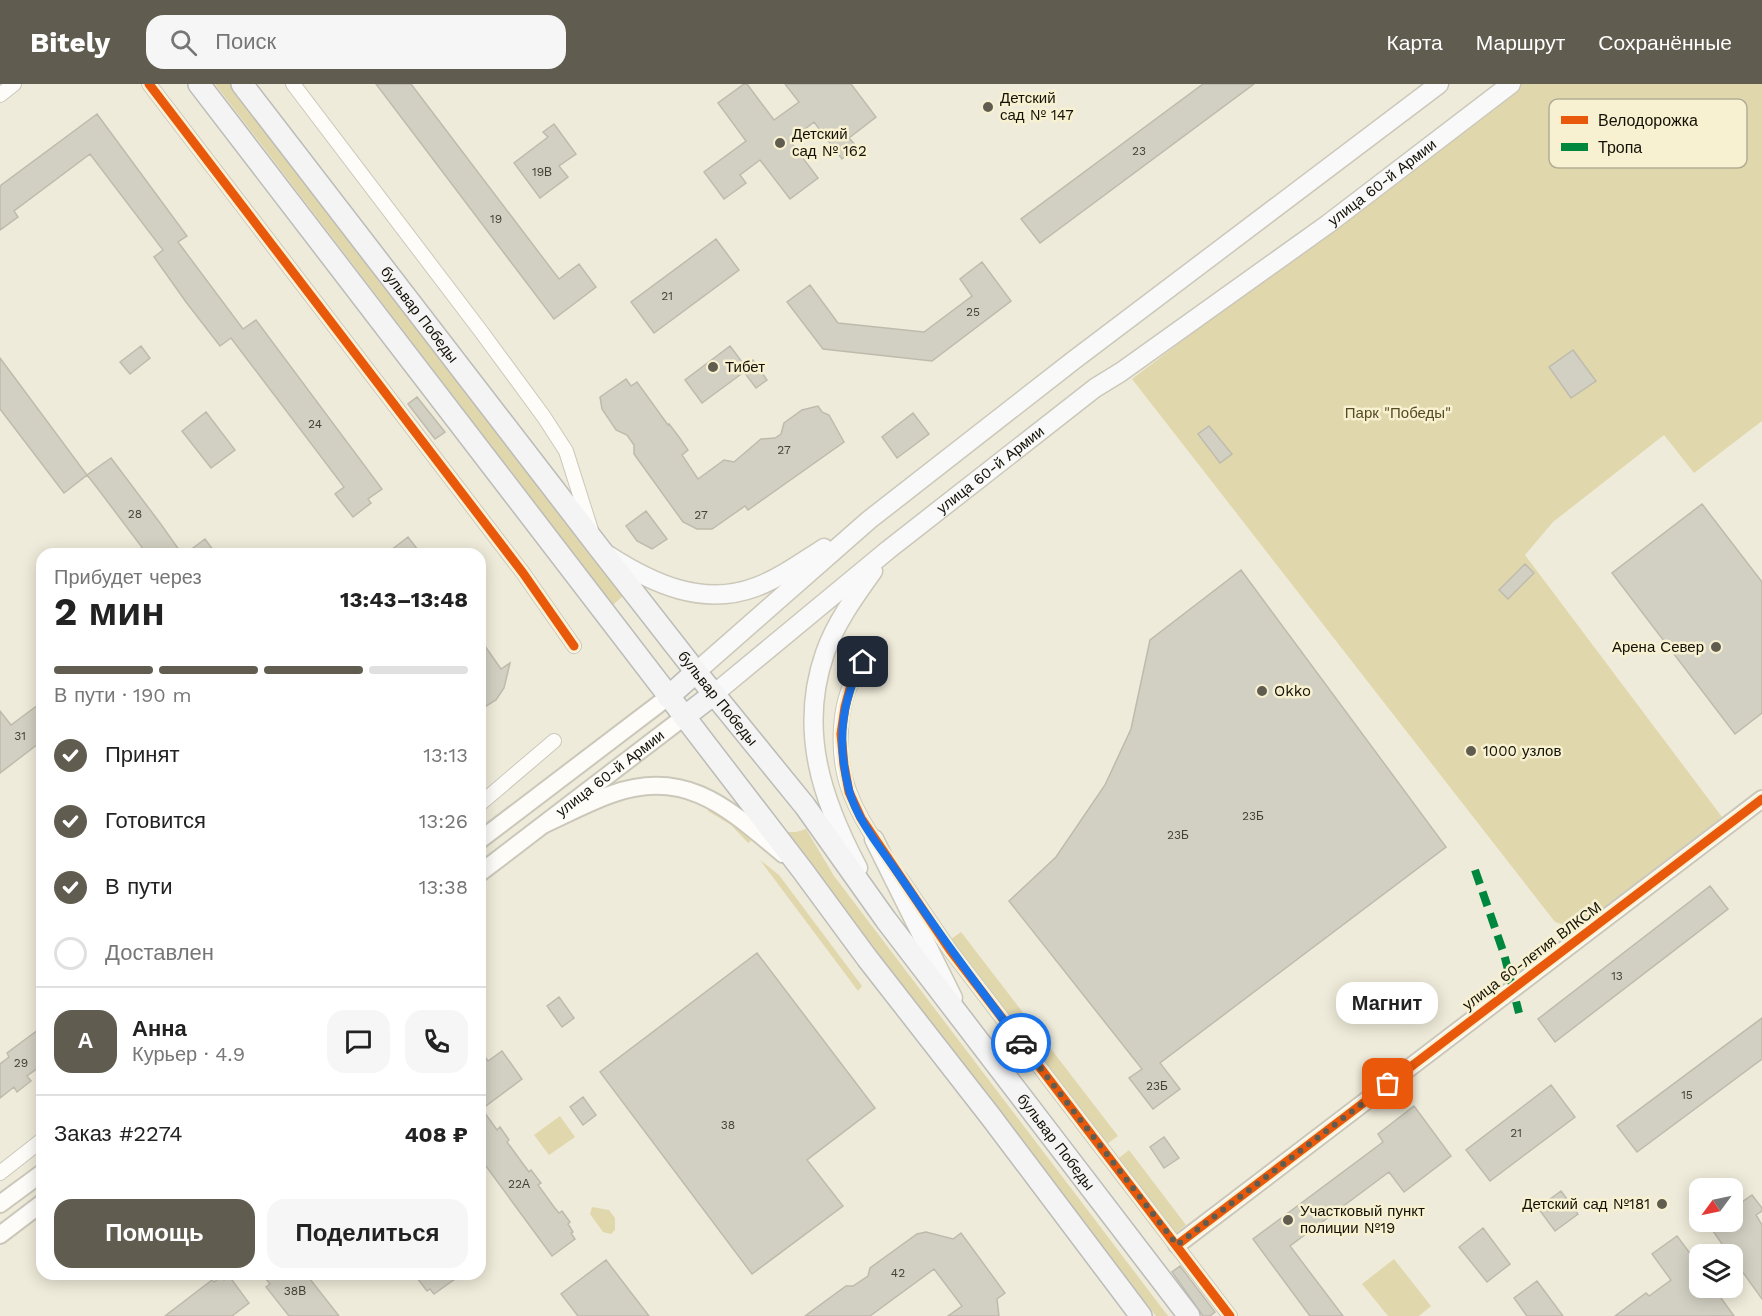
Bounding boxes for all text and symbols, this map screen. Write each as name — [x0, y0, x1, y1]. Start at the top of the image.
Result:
search box — [146, 15, 566, 69]
text: Bitely — [30, 26, 110, 59]
icon: search — [167, 26, 200, 59]
text: Поиск — [215, 29, 276, 54]
text: Карта — [1387, 30, 1443, 55]
text: Маршрут — [1476, 30, 1565, 55]
text: Сохранённые — [1598, 30, 1732, 55]
place label: Детский сад № 147 — [1000, 89, 1074, 124]
legend — [1549, 99, 1747, 168]
marker: Детский сад № 147 — [981, 100, 995, 114]
text: Велодорожка — [1598, 111, 1698, 130]
place label: Детский сад № 162 — [792, 125, 867, 160]
street label: улица 60-й Армии — [1325, 135, 1440, 230]
marker: Детский сад № 162 — [773, 136, 787, 150]
text: Тропа — [1598, 138, 1642, 157]
house number: 23 — [1132, 144, 1146, 158]
house number: 19В — [532, 165, 552, 179]
house number: 19 — [490, 212, 502, 226]
street label: бульвар Победы — [377, 263, 462, 366]
house number: 21 — [661, 289, 673, 303]
house number: 25 — [966, 305, 980, 319]
place label: Тибет — [725, 358, 765, 376]
marker: Тибет — [706, 360, 720, 374]
park label: Парк "Победы" — [1345, 404, 1451, 422]
house number: 24 — [308, 417, 322, 431]
street label: улица 60-й Армии — [933, 422, 1048, 517]
house number: 27 — [777, 443, 791, 457]
house number: 28 — [128, 507, 142, 521]
house number: 27 — [694, 508, 708, 522]
text: Прибудет через — [54, 565, 202, 589]
text: 13:43–13:48 — [340, 587, 468, 612]
text: 2 мин — [54, 589, 165, 634]
pin — [837, 636, 888, 687]
place label: Арена Север — [1612, 638, 1704, 656]
marker: Арена Север — [1709, 640, 1723, 654]
icon: home — [846, 645, 879, 678]
street label: бульвар Победы — [674, 647, 761, 749]
place label: Okko — [1274, 682, 1311, 700]
text: В пути · 190 m — [54, 683, 192, 707]
marker: Okko — [1255, 684, 1269, 698]
street label: улица 60-й Армии — [553, 726, 668, 820]
house number: 31 — [14, 729, 26, 743]
icon: check — [54, 739, 87, 772]
text: Принят — [105, 742, 179, 767]
place label: 1000 узлов — [1483, 742, 1561, 760]
text: 13:13 — [423, 743, 468, 767]
marker: 1000 узлов — [1464, 744, 1478, 758]
icon: check — [54, 805, 87, 838]
text: Готовится — [105, 808, 206, 833]
text: 13:26 — [419, 809, 468, 833]
house number: 23Б — [1242, 809, 1264, 823]
house number: 23Б — [1167, 828, 1189, 842]
icon: check — [54, 871, 87, 904]
text: В пути — [105, 874, 172, 899]
text: 13:38 — [419, 875, 468, 899]
street label: улица 60-летия ВЛКСМ — [1459, 898, 1605, 1014]
text: Доставлен — [105, 940, 214, 965]
house number: 13 — [1611, 969, 1623, 983]
callout: Магнит — [1337, 982, 1439, 1024]
text: Магнит — [1352, 991, 1422, 1015]
button: chat — [327, 1010, 390, 1073]
button: phone — [405, 1010, 468, 1073]
courier — [991, 1013, 1051, 1073]
text: Анна — [132, 1016, 187, 1041]
icon: car — [1005, 1027, 1038, 1060]
text: А — [78, 1028, 93, 1053]
text: Курьер · 4.9 — [132, 1042, 245, 1066]
house number: 29 — [14, 1056, 28, 1070]
pin — [1362, 1058, 1413, 1109]
icon: bag — [1371, 1067, 1404, 1100]
house number: 23Б — [1146, 1079, 1168, 1093]
house number: 15 — [1681, 1088, 1693, 1102]
street label: бульвар Победы — [1013, 1090, 1099, 1194]
house number: 38 — [721, 1118, 735, 1132]
text: Заказ #2274 — [54, 1121, 183, 1146]
text: 408 ₽ — [404, 1122, 468, 1147]
house number: 21 — [1510, 1126, 1522, 1140]
house number: 22А — [508, 1177, 530, 1191]
north arrow — [1689, 1178, 1743, 1232]
map controls — [1689, 1178, 1743, 1298]
place label: Детский сад №181 — [1522, 1195, 1650, 1213]
marker: Детский сад №181 — [1655, 1197, 1669, 1211]
button: Помощь — [54, 1199, 255, 1268]
button: Поделиться — [267, 1199, 468, 1268]
place label: Участковый пункт полиции №19 — [1300, 1202, 1425, 1237]
marker: Участковый пункт полиции №19 — [1281, 1213, 1295, 1227]
button: layers — [1689, 1244, 1743, 1298]
house number: 42 — [891, 1266, 905, 1280]
house number: 38В — [284, 1284, 306, 1298]

